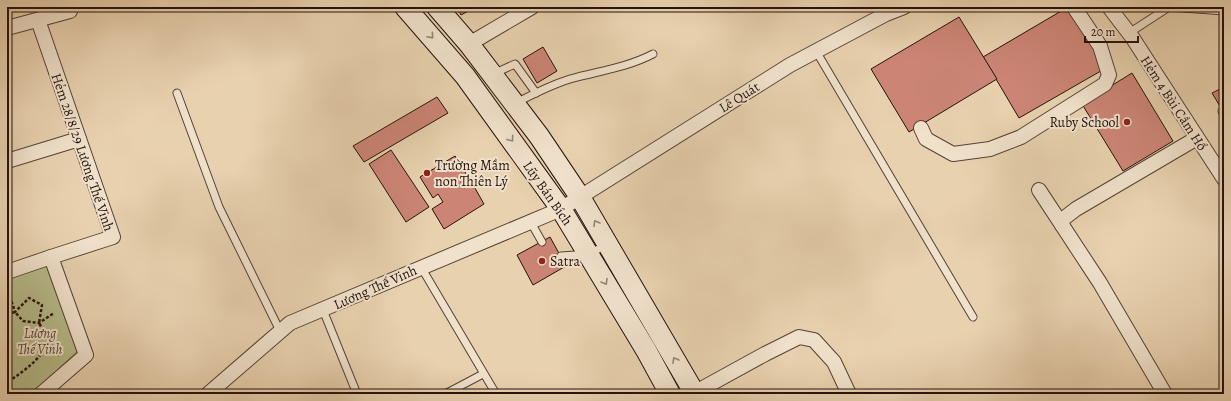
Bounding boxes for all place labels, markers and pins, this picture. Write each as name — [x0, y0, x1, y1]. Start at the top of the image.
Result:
place label: Ruby School — [1049, 113, 1120, 132]
marker: Ruby School — [1122, 117, 1132, 127]
place label: Trường Mầm non Thiên Lý — [435, 156, 510, 191]
marker: Trường Mầm non Thiên Lý — [422, 168, 432, 178]
place label: Satra — [550, 252, 581, 271]
marker: Satra — [537, 256, 547, 266]

